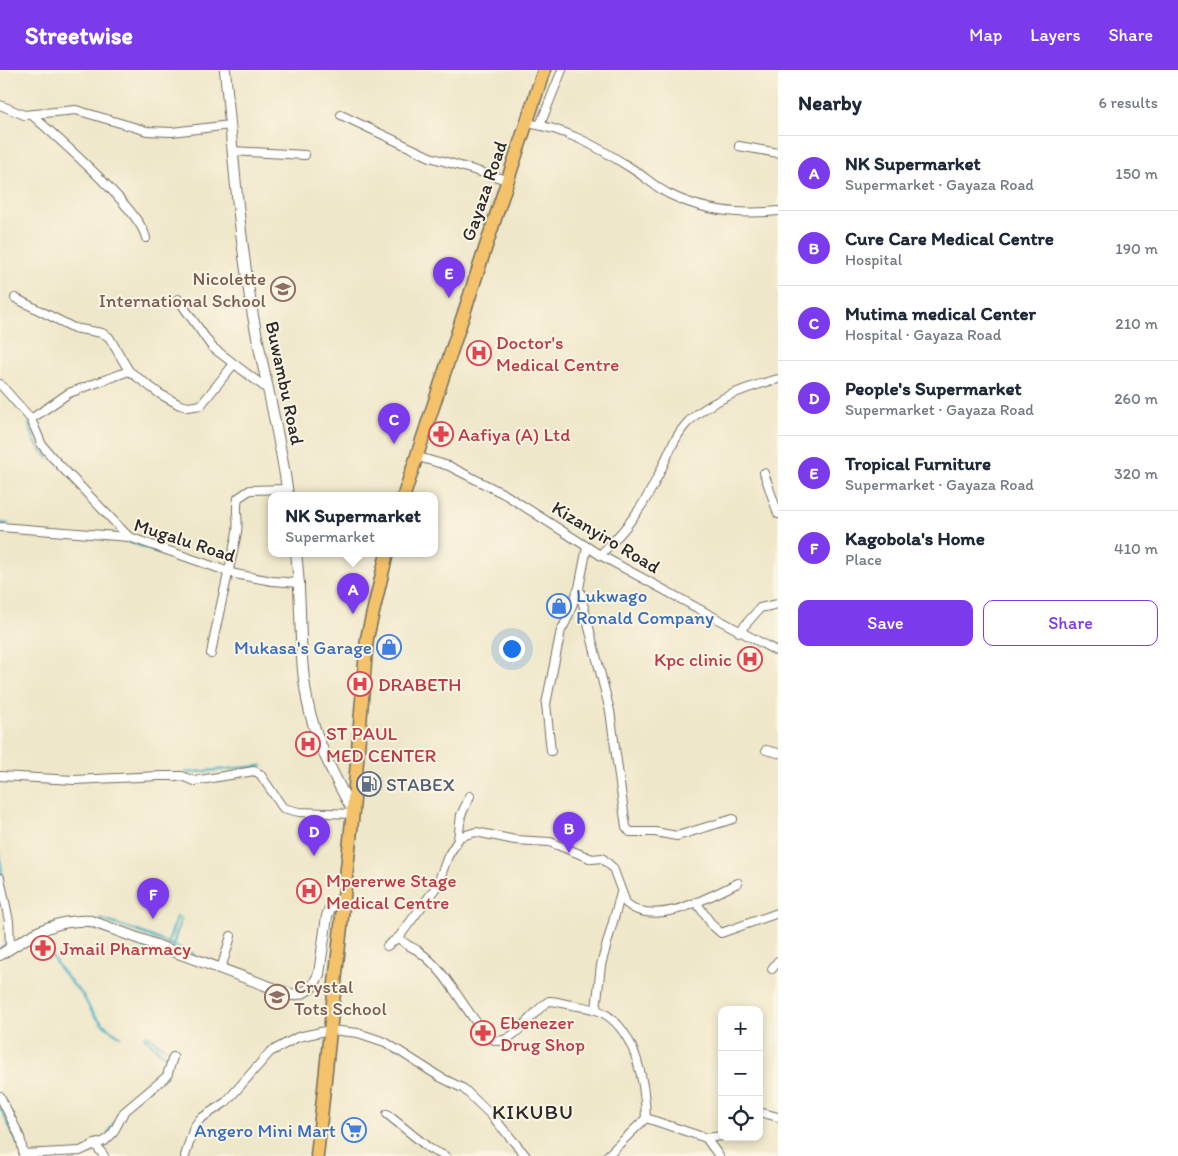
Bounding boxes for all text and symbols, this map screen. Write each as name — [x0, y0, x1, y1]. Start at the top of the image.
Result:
text: Streetwise — [25, 21, 133, 50]
text: Map — [969, 24, 1002, 46]
text: Layers — [1030, 24, 1080, 46]
text: Share — [1108, 24, 1153, 46]
text: Nearby — [798, 90, 862, 115]
text: 6 results — [1098, 93, 1158, 112]
street label: Gayaza Road — [456, 137, 512, 244]
text: NK Supermarket — [845, 152, 981, 175]
text: A — [809, 164, 819, 183]
text: 150 m — [1115, 164, 1158, 183]
text: Supermarket · Gayaza Road — [845, 175, 1034, 194]
text: Cure Care Medical Centre — [845, 227, 1054, 250]
text: B — [809, 239, 819, 258]
text: 190 m — [1115, 239, 1158, 258]
text: Hospital — [845, 250, 902, 269]
pin: E — [433, 257, 465, 298]
place label: Nicolette International School — [99, 267, 267, 312]
school or university icon: Nicolette International School — [270, 276, 296, 302]
text: Mutima medical Center — [845, 302, 1036, 325]
text: C — [809, 314, 819, 333]
text: 210 m — [1115, 314, 1158, 333]
street label: Buwambu Road — [261, 319, 309, 447]
text: Hospital · Gayaza Road — [845, 325, 1001, 344]
place label: Doctor's Medical Centre — [496, 331, 619, 376]
hospital icon: Doctor's Medical Centre — [466, 340, 492, 366]
text: People's Supermarket — [845, 377, 1022, 400]
text: D — [809, 389, 819, 408]
text: 260 m — [1114, 389, 1158, 408]
text: Supermarket · Gayaza Road — [845, 400, 1034, 419]
pin: C — [378, 403, 410, 444]
pharmacy icon: Aafiya (A) Ltd — [428, 421, 454, 447]
place label: Aafiya (A) Ltd — [458, 423, 570, 446]
text: Tropical Furniture — [845, 452, 991, 475]
text: E — [810, 464, 818, 483]
text: 320 m — [1114, 464, 1158, 483]
text: Supermarket · Gayaza Road — [845, 475, 1034, 494]
popup — [268, 492, 438, 557]
street label: Kizanyiro Road — [548, 496, 664, 578]
text: NK Supermarket — [285, 504, 421, 527]
street label: Mugalu Road — [131, 513, 239, 567]
text: Supermarket — [285, 527, 375, 546]
text: Kagobola's Home — [845, 527, 985, 550]
text: F — [810, 539, 818, 558]
text: 410 m — [1114, 539, 1158, 558]
text: Place — [845, 550, 882, 569]
pin: A — [337, 573, 369, 614]
place label: Lukwago Ronald Company — [576, 584, 714, 629]
shop icon: Lukwago Ronald Company — [546, 593, 572, 619]
button: Save — [798, 600, 973, 646]
button: Share — [983, 600, 1158, 646]
shop icon: Mukasa's Garage — [376, 634, 402, 660]
place label: Mukasa's Garage — [234, 636, 372, 659]
your location — [499, 636, 525, 662]
hospital icon: Kpc clinic — [737, 646, 763, 672]
place label: Kpc clinic — [654, 648, 732, 671]
hospital icon: DRABETH — [347, 671, 373, 697]
place label: DRABETH — [378, 673, 461, 696]
place label: ST PAUL MED CENTER — [326, 722, 437, 767]
hospital icon: ST PAUL MED CENTER — [295, 731, 321, 757]
fuel station icon: STABEX — [356, 771, 382, 797]
place label: STABEX — [386, 773, 455, 796]
pin: B — [553, 812, 585, 853]
pin: D — [298, 815, 330, 856]
place label: Mpererwe Stage Medical Centre — [326, 869, 457, 914]
pin: F — [137, 878, 169, 919]
hospital icon: Mpererwe Stage Medical Centre — [296, 878, 322, 904]
pharmacy icon: Jmail Pharmacy — [30, 935, 56, 961]
place label: Jmail Pharmacy — [60, 937, 191, 960]
place label: Crystal Tots School — [294, 975, 387, 1020]
school or university icon: Crystal Tots School — [264, 984, 290, 1010]
map controls — [718, 1006, 763, 1141]
button: + — [718, 1006, 763, 1051]
place label: Ebenezer Drug Shop — [500, 1011, 585, 1056]
pharmacy icon: Ebenezer Drug Shop — [470, 1020, 496, 1046]
button: − — [718, 1051, 763, 1096]
button: locate — [718, 1096, 763, 1141]
district label: KIKUBU — [492, 1099, 574, 1124]
supermarket icon: Angero Mini Mart — [341, 1117, 367, 1143]
place label: Angero Mini Mart — [194, 1119, 336, 1142]

